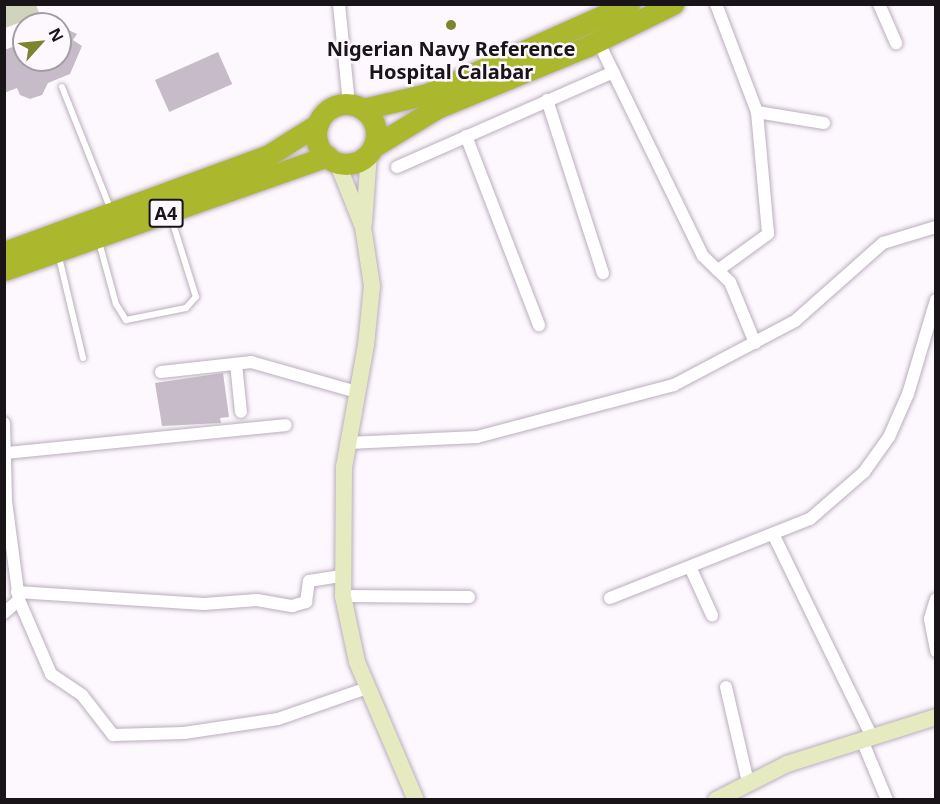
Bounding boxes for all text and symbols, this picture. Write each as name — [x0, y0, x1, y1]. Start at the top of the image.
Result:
north arrow — [12, 12, 72, 72]
marker: Nigerian Navy Reference Hospital Calabar — [442, 16, 460, 34]
text: N — [43, 24, 69, 46]
place label: Nigerian Navy Reference Hospital Calabar — [327, 36, 575, 83]
road number: A4 — [148, 198, 184, 228]

